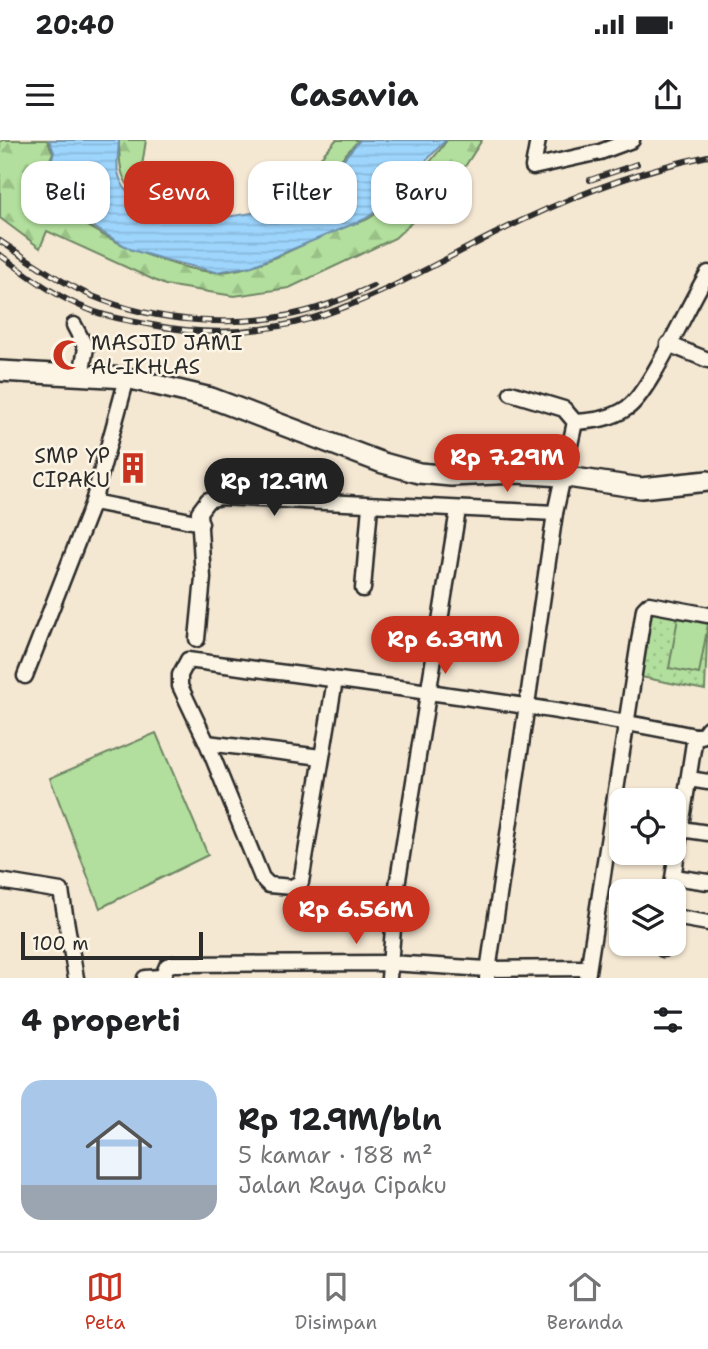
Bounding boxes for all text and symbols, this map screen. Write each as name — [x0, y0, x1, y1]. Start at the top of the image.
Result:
text: 20:40 — [35, 7, 115, 42]
text: Casavia — [289, 73, 419, 116]
icon: menu — [21, 76, 59, 114]
icon: share — [649, 76, 687, 114]
chip: Beli — [21, 161, 110, 224]
chip: Sewa — [124, 161, 234, 224]
chip: Filter — [248, 161, 357, 224]
chip: Baru — [371, 161, 472, 224]
place label: MASJID JAMI AL-IKHLAS — [91, 329, 243, 381]
mosque icon: MASJID JAMI AL-IKHLAS — [51, 338, 85, 372]
pin: Rp 7.29M — [435, 434, 579, 494]
place label: SMP YP CIPAKU — [32, 442, 110, 494]
text: Rp 7.29M — [450, 442, 564, 472]
building icon: SMP YP CIPAKU — [116, 451, 150, 485]
pin: Rp 12.9M — [202, 458, 346, 518]
text: Rp 12.9M — [220, 466, 328, 496]
pin: Rp 6.39M — [373, 616, 517, 676]
text: Rp 6.39M — [387, 624, 503, 654]
map controls — [609, 788, 686, 956]
button: locate — [609, 788, 686, 865]
button: layers — [609, 879, 686, 956]
pin: Rp 6.56M — [284, 886, 428, 946]
text: Rp 6.56M — [299, 894, 413, 924]
scale bar — [21, 929, 203, 961]
text: 100 m — [32, 931, 89, 956]
text: 4 properti — [21, 1000, 181, 1041]
icon: filters — [649, 1001, 687, 1039]
text: Rp 12.9M/bln — [238, 1099, 442, 1140]
icon: home — [77, 1108, 161, 1192]
text: 5 kamar · 188 m² — [238, 1140, 433, 1170]
text: Jalan Raya Cipaku — [238, 1170, 447, 1200]
tab: Peta — [85, 1268, 125, 1335]
tab: Disimpan — [295, 1268, 377, 1335]
tab: Beranda — [547, 1268, 623, 1335]

